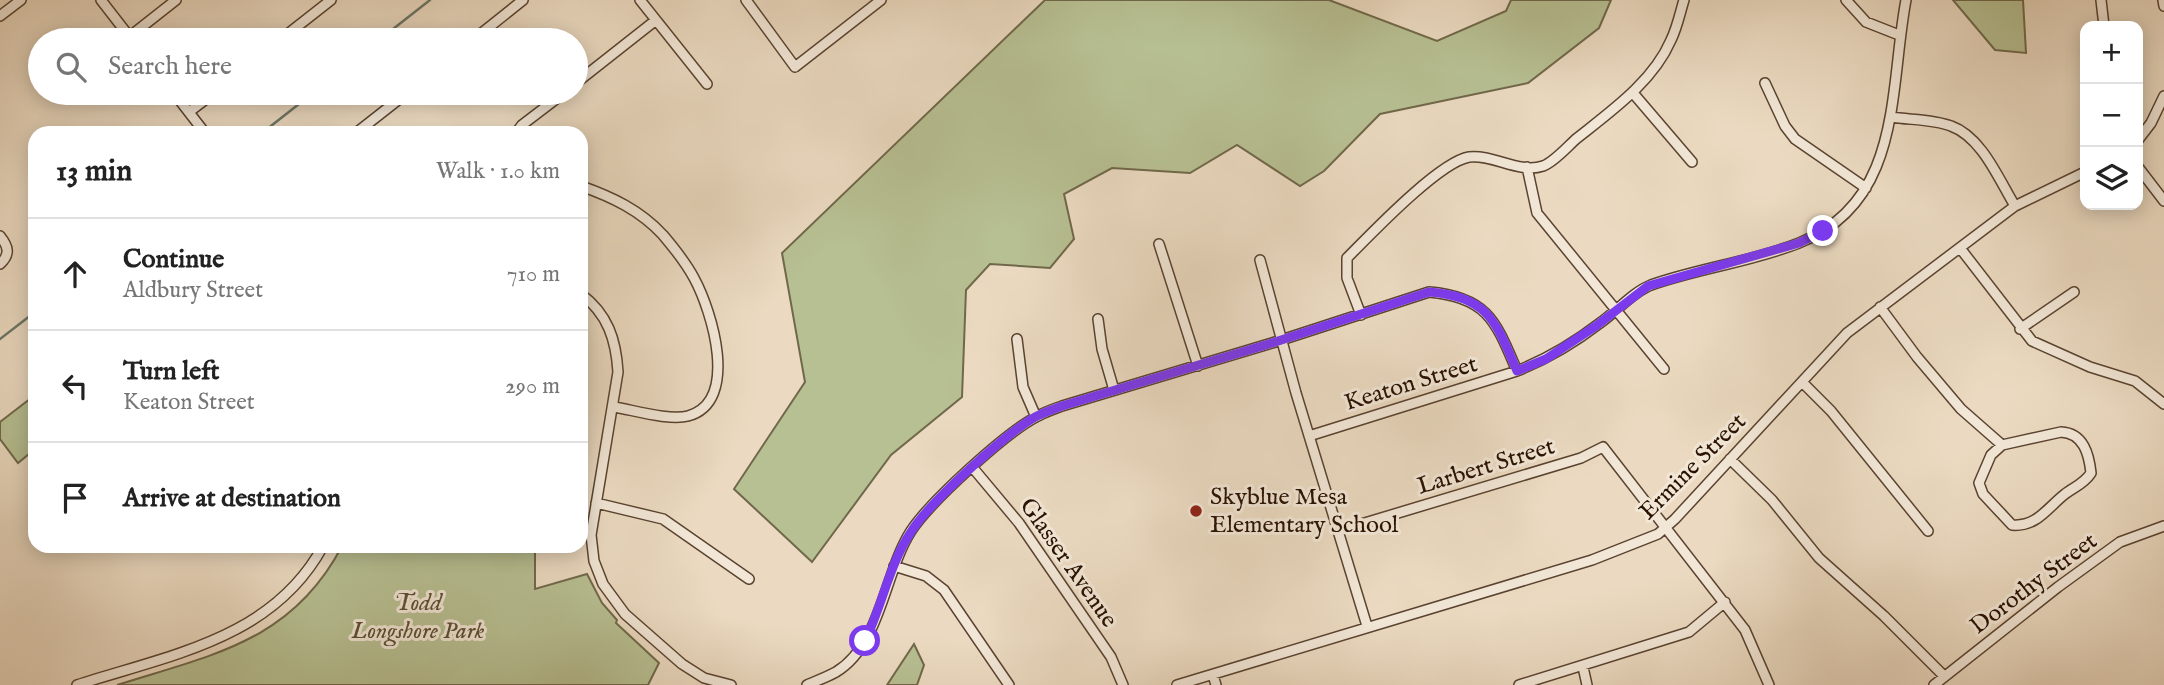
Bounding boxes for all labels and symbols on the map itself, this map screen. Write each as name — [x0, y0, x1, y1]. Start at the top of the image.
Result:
route end — [1807, 215, 1838, 246]
street label: Keaton Street — [1341, 349, 1481, 419]
street label: Ermine Street — [1633, 407, 1753, 527]
street label: Larbert Street — [1414, 431, 1558, 503]
place label: Skyblue Mesa Elementary School — [1210, 482, 1399, 541]
street label: Glasser Avenue — [1012, 492, 1124, 634]
marker: Skyblue Mesa Elementary School — [1188, 503, 1204, 519]
street label: Dorothy Street — [1964, 526, 2104, 642]
park label: Todd Longshore Park — [351, 588, 485, 647]
route start — [849, 625, 880, 656]

